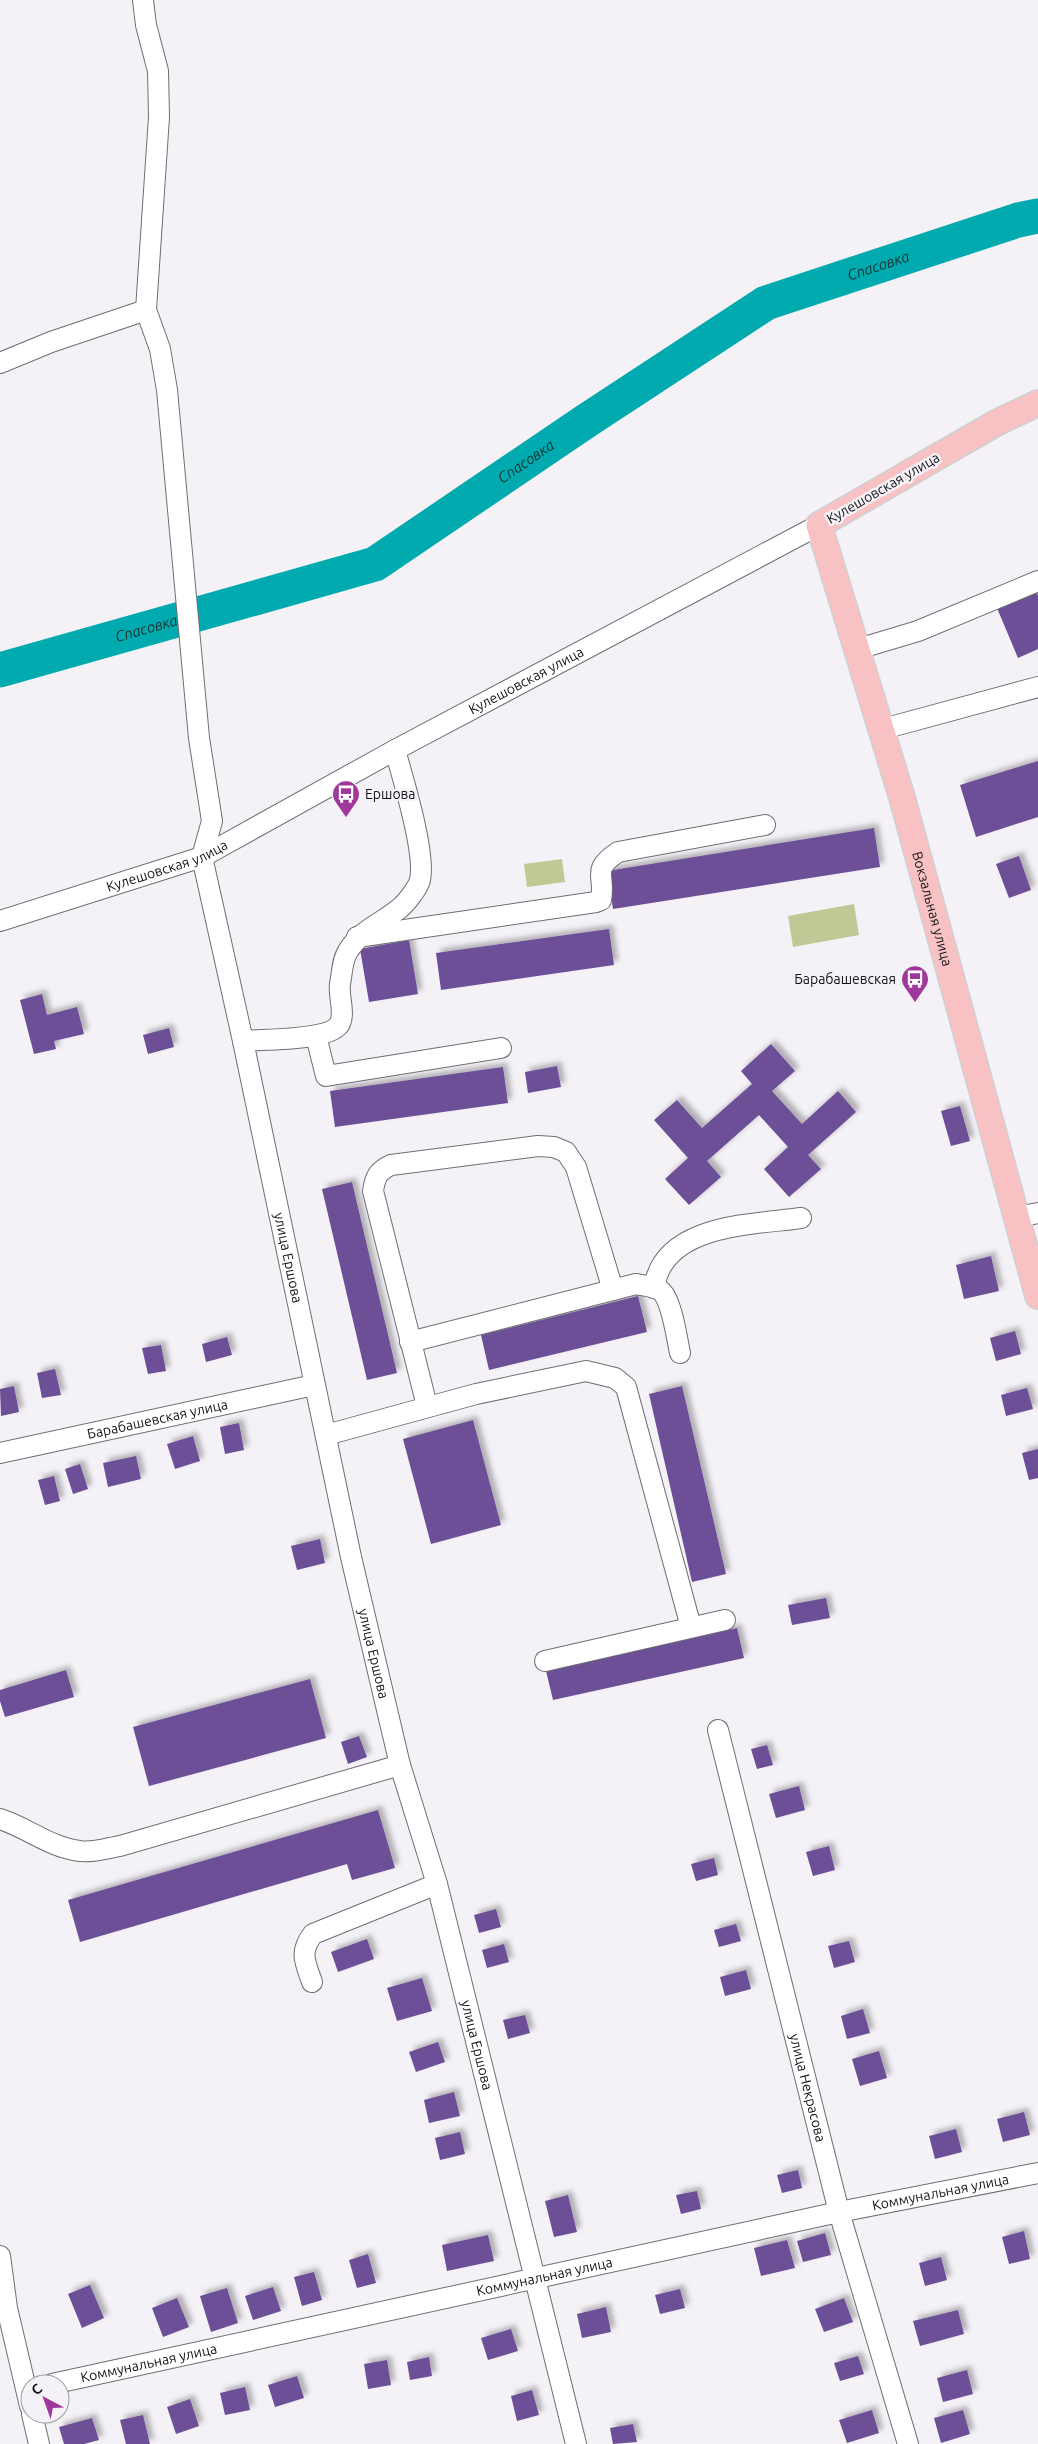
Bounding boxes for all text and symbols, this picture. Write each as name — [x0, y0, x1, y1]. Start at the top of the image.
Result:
water label: Спасовка — [845, 247, 911, 284]
water label: Спасовка — [494, 436, 557, 486]
street label: Кулешовская улица — [824, 449, 942, 527]
water label: Спасовка — [113, 611, 179, 645]
street label: Кулешовская улица — [466, 643, 586, 717]
bus stop icon: Ершова — [331, 779, 361, 818]
place label: Ершова — [365, 786, 416, 802]
street label: Кулешовская улица — [104, 836, 230, 895]
street label: Вокзальная улица — [909, 850, 956, 968]
bus stop icon: Барабашевская — [900, 964, 930, 1003]
place label: Барабашевская — [794, 971, 896, 987]
street label: улица Ершова — [271, 1211, 306, 1304]
street label: Барабашевская улица — [86, 1396, 229, 1442]
street label: улица Ершова — [355, 1607, 392, 1700]
street label: улица Ершова — [458, 1998, 496, 2092]
street label: улица Некрасова — [787, 2032, 829, 2144]
street label: Коммунальная улица — [871, 2171, 1010, 2213]
street label: Коммунальная улица — [475, 2254, 614, 2299]
street label: Коммунальная улица — [79, 2340, 218, 2386]
north arrow — [20, 2374, 70, 2424]
text: С — [28, 2380, 45, 2398]

